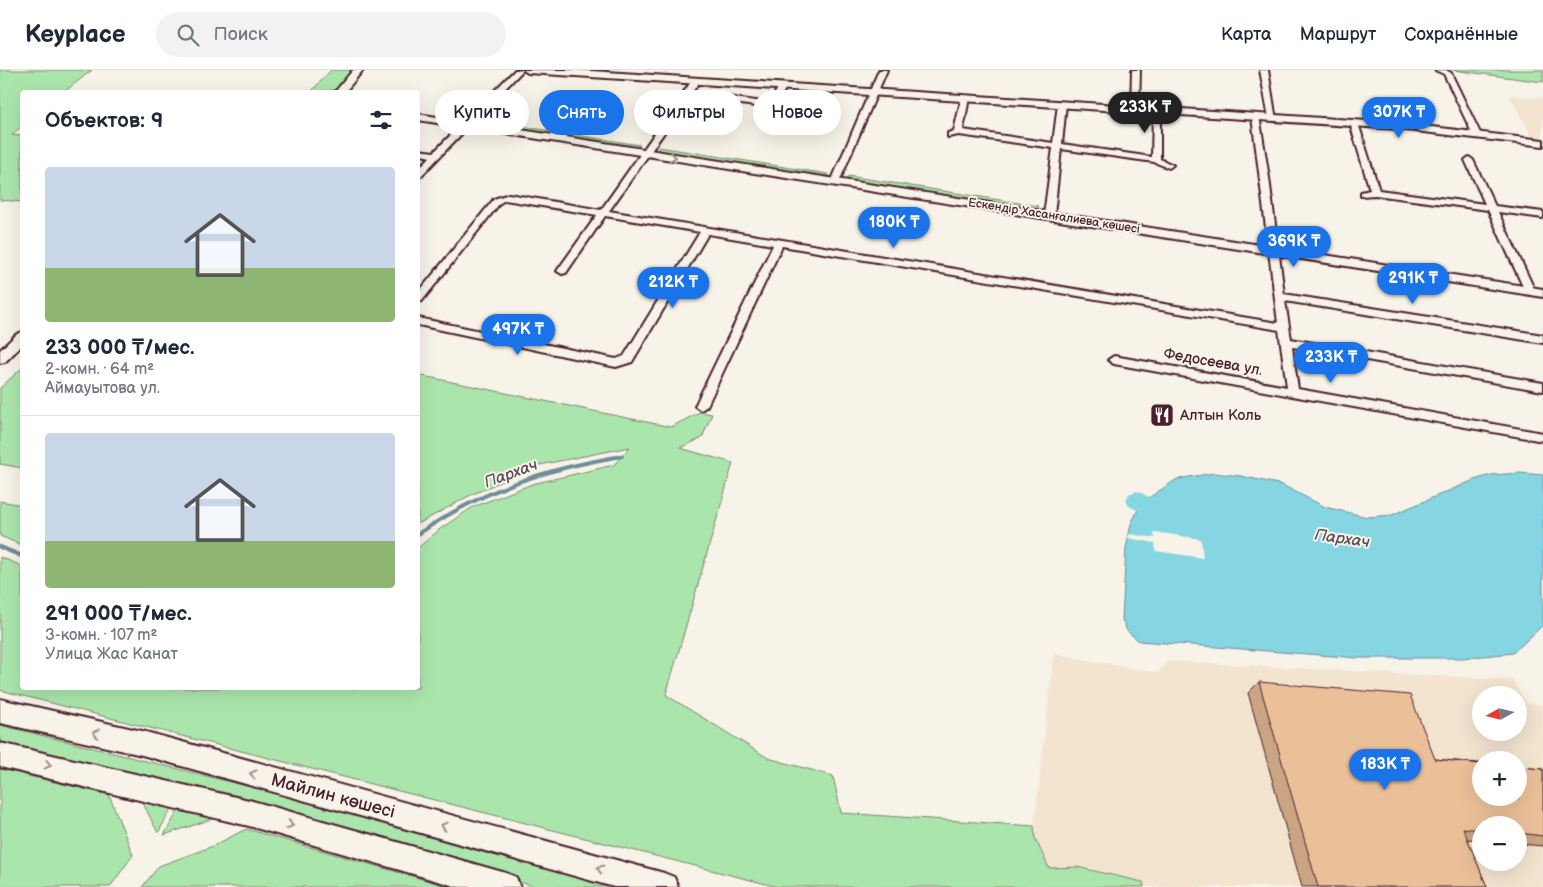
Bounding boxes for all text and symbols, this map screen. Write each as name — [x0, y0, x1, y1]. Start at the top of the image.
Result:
search box — [156, 12, 506, 57]
text: Keyplace — [25, 20, 126, 49]
icon: search — [174, 21, 202, 49]
text: Поиск — [214, 23, 268, 46]
text: Карта — [1221, 24, 1272, 45]
text: Маршрут — [1300, 24, 1376, 45]
text: Сохранённые — [1404, 24, 1518, 45]
chip: Купить — [435, 90, 529, 135]
chip: Снять — [539, 90, 624, 135]
chip: Фильтры — [634, 90, 743, 135]
chip: Новое — [753, 90, 841, 135]
pin: 233K ₸ — [1104, 92, 1186, 134]
pin: 307K ₸ — [1358, 97, 1440, 139]
text: 233K ₸ — [1119, 98, 1171, 117]
text: 307K ₸ — [1373, 103, 1425, 122]
icon: filters — [367, 106, 395, 134]
text: Объектов: 9 — [45, 108, 163, 133]
one-way arrow — [669, 151, 678, 161]
street label: Ескендір Хасанғалиева көшесі — [967, 195, 1141, 237]
icon: home — [175, 200, 265, 290]
pin: 180K ₸ — [853, 206, 935, 249]
text: 180K ₸ — [869, 213, 919, 232]
pin: 369K ₸ — [1253, 226, 1335, 268]
text: 369K ₸ — [1268, 232, 1320, 251]
pin: 291K ₸ — [1372, 262, 1454, 305]
pin: 212K ₸ — [632, 266, 714, 309]
text: 291K ₸ — [1388, 269, 1438, 288]
text: 212K ₸ — [648, 273, 698, 292]
pin: 497K ₸ — [477, 314, 559, 356]
text: 497K ₸ — [492, 320, 544, 339]
text: 233 000 ₸/мес. — [45, 335, 195, 360]
pin: 233K ₸ — [1290, 342, 1372, 384]
street label: Федосеева ул. — [1162, 344, 1264, 380]
text: 233K ₸ — [1305, 348, 1357, 367]
text: 2-комн. · 64 m² — [45, 360, 154, 379]
text: Аймауытова ул. — [45, 379, 160, 398]
restaurant icon: Алтын Коль — [1149, 402, 1175, 428]
place label: Алтын Коль — [1179, 406, 1262, 425]
water label: Пархач — [482, 456, 540, 492]
icon: home — [175, 465, 265, 555]
water label: Пархач — [1313, 526, 1371, 552]
text: 291 000 ₸/мес. — [45, 601, 192, 626]
text: 3-комн. · 107 m² — [45, 626, 157, 645]
text: Улица Жас Канат — [45, 645, 178, 664]
north arrow — [1472, 686, 1528, 741]
map controls — [1472, 686, 1527, 871]
one-way arrow — [92, 728, 100, 739]
pin: 183K ₸ — [1344, 748, 1426, 791]
button: + — [1472, 751, 1527, 806]
text: 183K ₸ — [1360, 755, 1410, 774]
one-way arrow — [43, 759, 52, 770]
one-way arrow — [249, 769, 258, 780]
street label: Майлин көшесі — [269, 769, 397, 823]
button: − — [1472, 816, 1527, 871]
one-way arrow — [286, 820, 294, 830]
one-way arrow — [440, 822, 448, 832]
one-way arrow — [597, 865, 605, 875]

